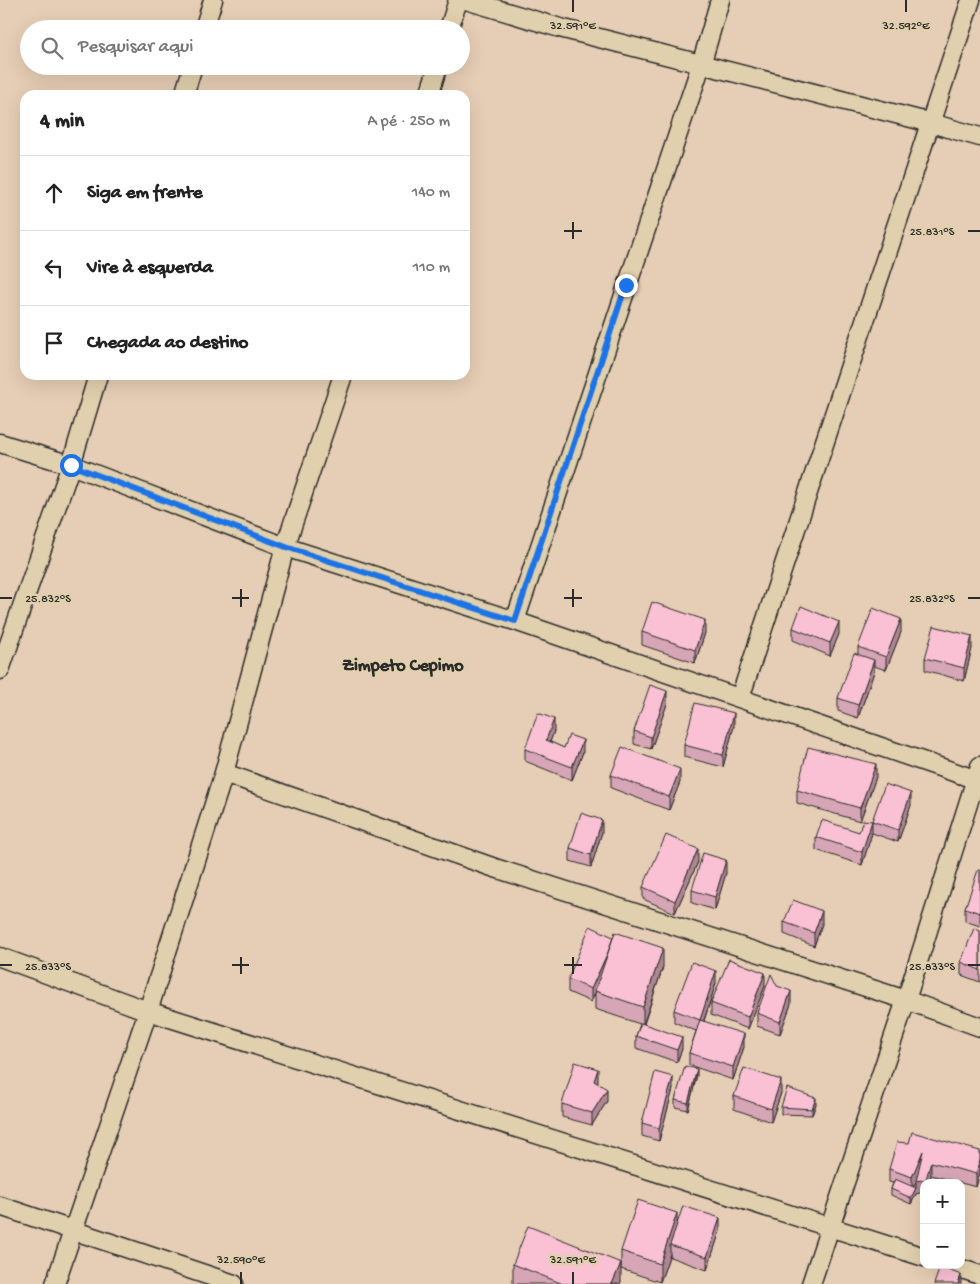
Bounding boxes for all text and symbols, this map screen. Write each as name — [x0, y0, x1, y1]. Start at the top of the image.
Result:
search box — [20, 20, 470, 75]
text: 32.591°E — [549, 20, 596, 34]
text: 32.592°E — [882, 20, 930, 34]
icon: search — [38, 34, 66, 62]
text: Pesquisar aqui — [78, 36, 193, 59]
text: 4 min — [40, 110, 84, 135]
text: A pé · 250 m — [368, 113, 450, 132]
icon: ahead — [40, 179, 68, 207]
text: Siga em frente — [87, 182, 203, 205]
text: 140 m — [412, 184, 450, 203]
text: 25.831°S — [910, 226, 955, 240]
icon: left — [40, 254, 68, 282]
text: Vire à esquerda — [87, 257, 213, 280]
text: 110 m — [413, 259, 450, 278]
route end — [615, 274, 638, 297]
icon: arrive — [40, 329, 68, 357]
text: Chegada ao destino — [87, 332, 248, 355]
route start — [60, 454, 83, 477]
text: 25.832°S — [25, 593, 71, 607]
text: 25.832°S — [909, 593, 955, 607]
district label: Zimpeto Cepimo — [342, 656, 464, 677]
text: 25.833°S — [25, 961, 71, 975]
text: 25.833°S — [909, 961, 955, 975]
map controls — [920, 1179, 965, 1269]
button: + — [920, 1179, 965, 1224]
button: − — [920, 1224, 965, 1269]
text: 32.590°E — [216, 1254, 265, 1268]
text: 32.591°E — [549, 1254, 596, 1268]

